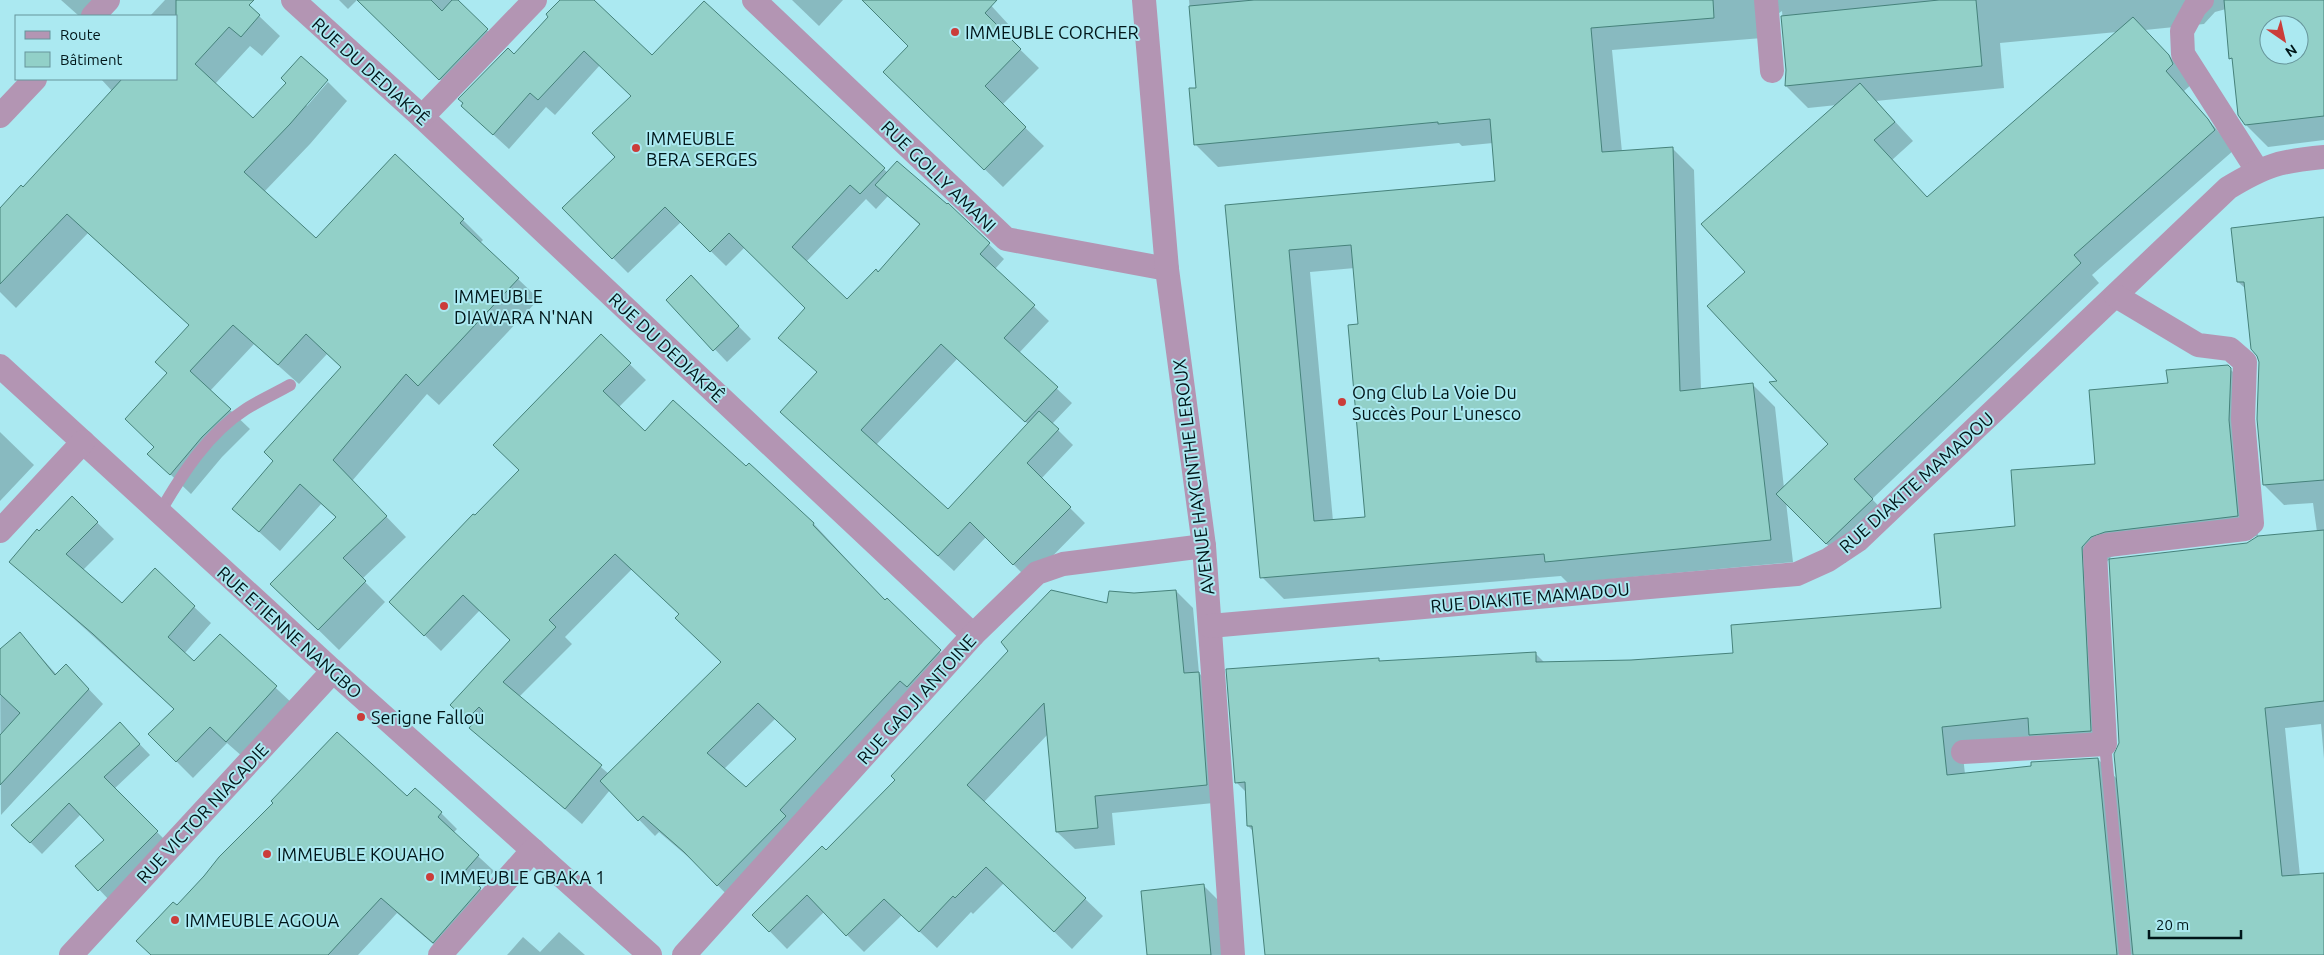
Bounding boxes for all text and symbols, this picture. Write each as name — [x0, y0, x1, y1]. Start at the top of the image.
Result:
street label: RUE DU DEDIAKPÊ — [308, 12, 434, 129]
legend — [15, 15, 178, 80]
north arrow — [2259, 15, 2309, 65]
place label: IMMEUBLE CORCHER — [965, 22, 1139, 42]
text: Route — [60, 26, 101, 43]
marker: IMMEUBLE CORCHER — [949, 26, 961, 38]
text: N — [2282, 41, 2300, 60]
text: Bâtiment — [60, 51, 123, 68]
street label: RUE GOLLY AMANI — [878, 116, 1000, 236]
place label: IMMEUBLE BERA SERGES — [646, 128, 757, 169]
marker: IMMEUBLE BERA SERGES — [630, 142, 642, 154]
place label: IMMEUBLE DIAWARA N'NAN — [454, 286, 593, 327]
street label: RUE DU DEDIAKPÊ — [605, 288, 730, 406]
marker: IMMEUBLE DIAWARA N'NAN — [438, 300, 450, 312]
street label: AVENUE HAYCINTHE LEROUX — [1169, 358, 1217, 596]
place label: Ong Club La Voie Du Succès Pour L'unesco — [1352, 382, 1521, 423]
marker: Ong Club La Voie Du Succès Pour L'unesco — [1336, 396, 1348, 408]
street label: RUE DIAKITE MAMADOU — [1835, 408, 1997, 556]
street label: RUE ETIENNE NANGBO — [214, 562, 366, 702]
street label: RUE DIAKITE MAMADOU — [1429, 578, 1631, 616]
street label: RUE GADJI ANTOINE — [853, 630, 979, 768]
place label: Serigne Fallou — [371, 707, 485, 727]
marker: Serigne Fallou — [355, 711, 367, 723]
street label: RUE VICTOR NIACADIE — [132, 739, 272, 887]
place label: IMMEUBLE KOUAHO — [277, 844, 445, 864]
marker: IMMEUBLE KOUAHO — [261, 848, 273, 860]
place label: IMMEUBLE GBAKA 1 — [440, 867, 606, 887]
marker: IMMEUBLE GBAKA 1 — [424, 871, 436, 883]
scale bar — [2149, 908, 2242, 940]
place label: IMMEUBLE AGOUA — [185, 910, 340, 930]
marker: IMMEUBLE AGOUA — [169, 914, 181, 926]
text: 20 m — [2156, 916, 2189, 933]

